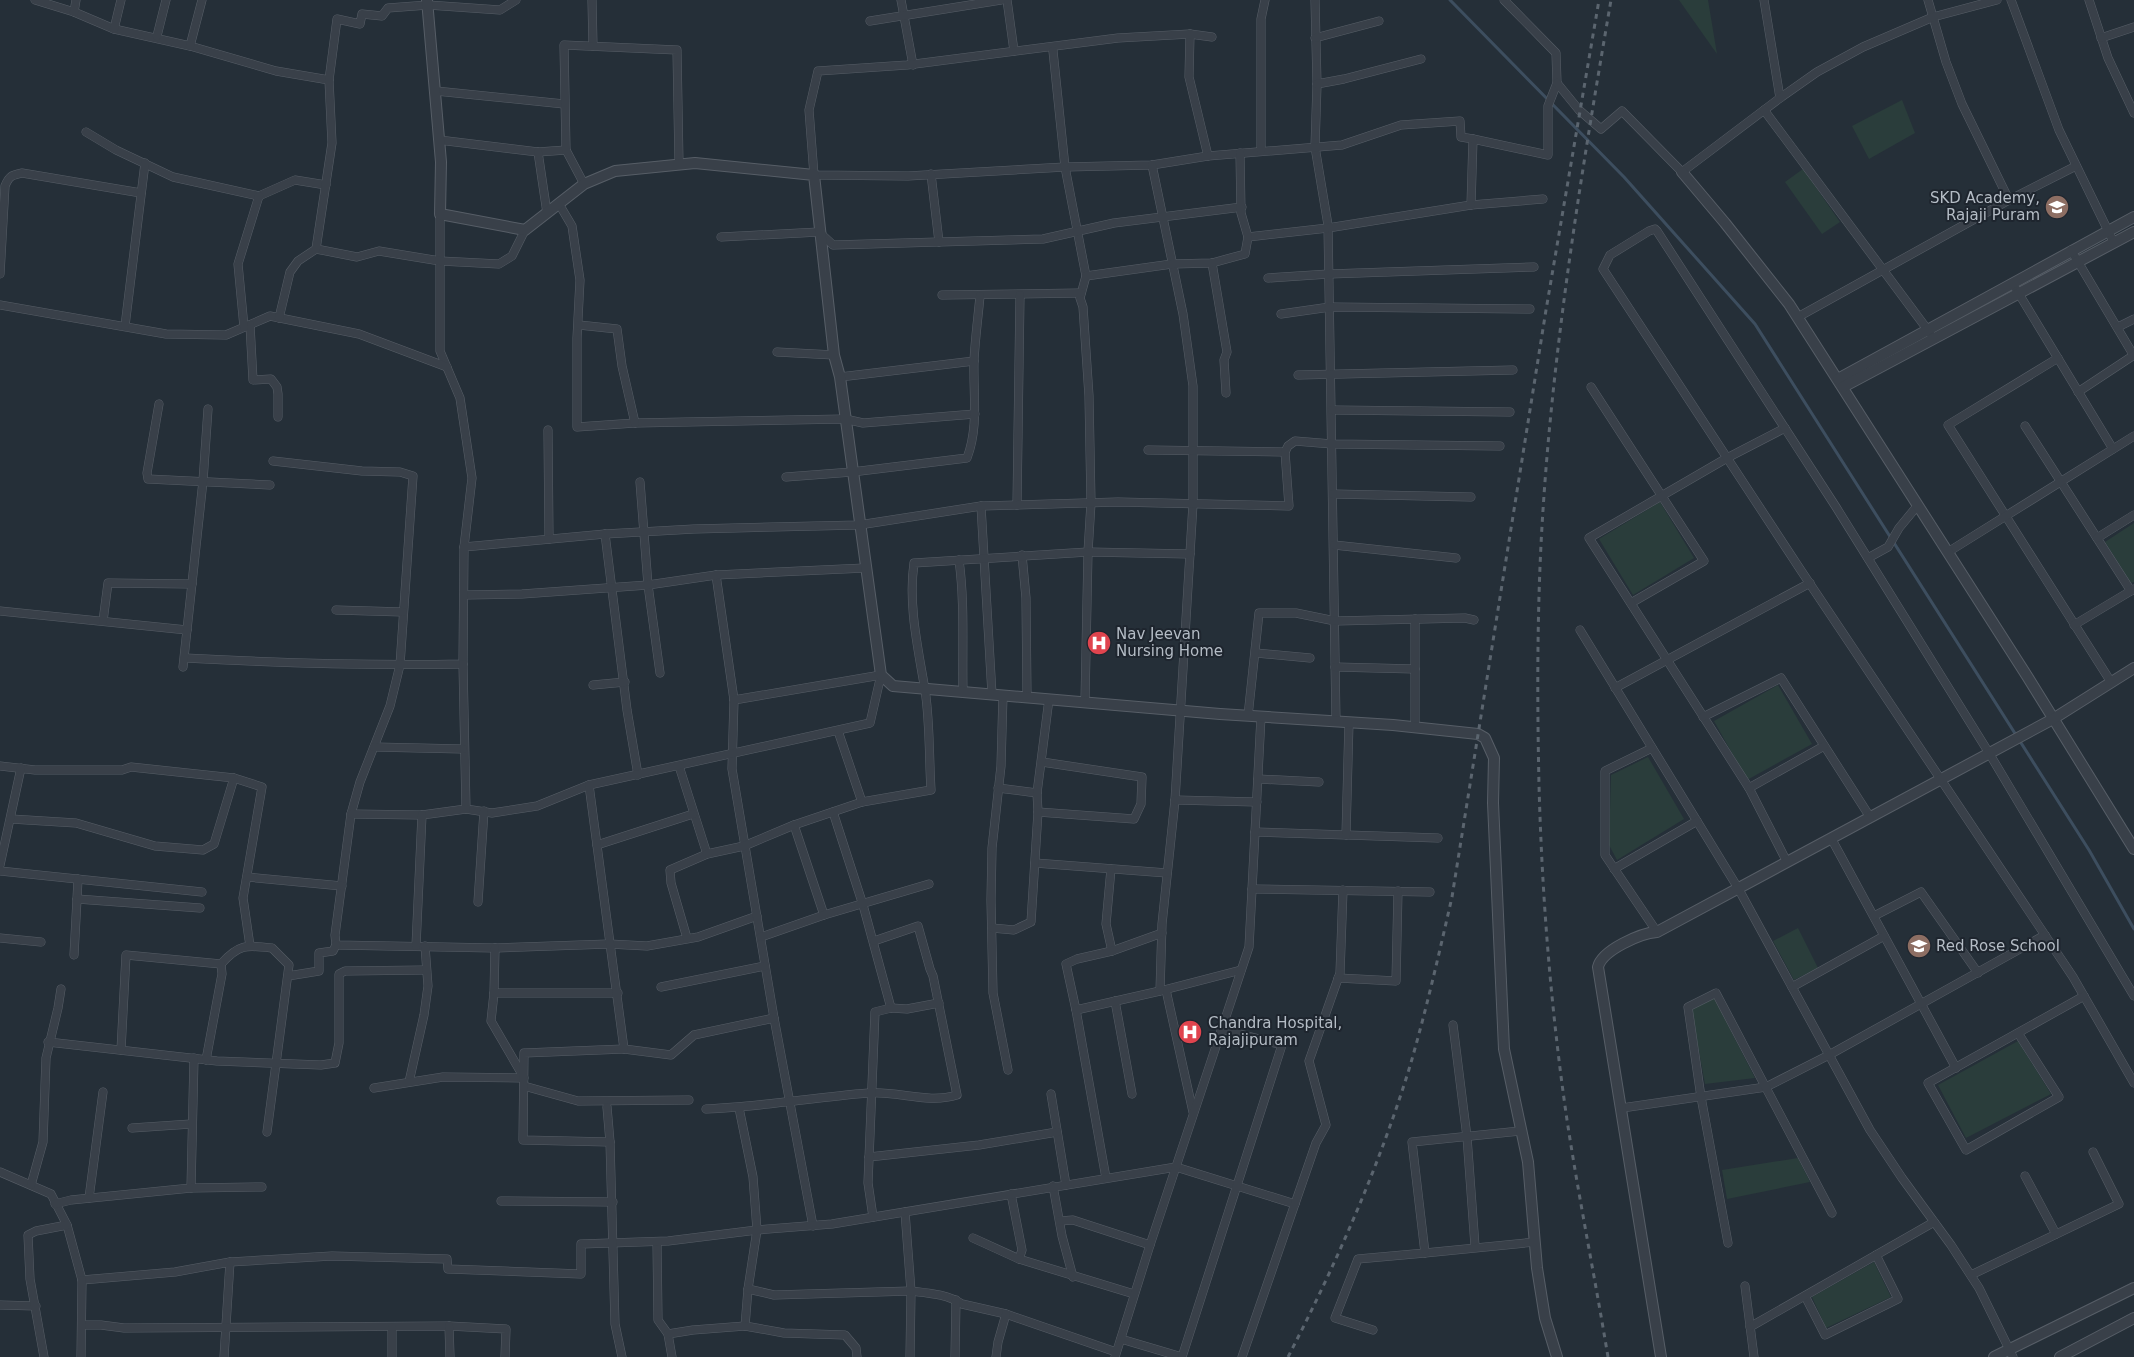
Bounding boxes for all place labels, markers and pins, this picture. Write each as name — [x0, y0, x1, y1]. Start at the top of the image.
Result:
place label: SKD Academy, Rajaji Puram — [1930, 189, 2040, 224]
school or university icon: SKD Academy, Rajaji Puram — [2044, 194, 2070, 220]
place label: Nav Jeevan Nursing Home — [1116, 625, 1223, 660]
hospital icon: Nav Jeevan Nursing Home — [1086, 630, 1112, 656]
school or university icon: Red Rose School — [1906, 933, 1932, 959]
place label: Red Rose School — [1936, 937, 2060, 955]
place label: Chandra Hospital, Rajajipuram — [1208, 1014, 1342, 1049]
hospital icon: Chandra Hospital, Rajajipuram — [1177, 1019, 1203, 1045]

